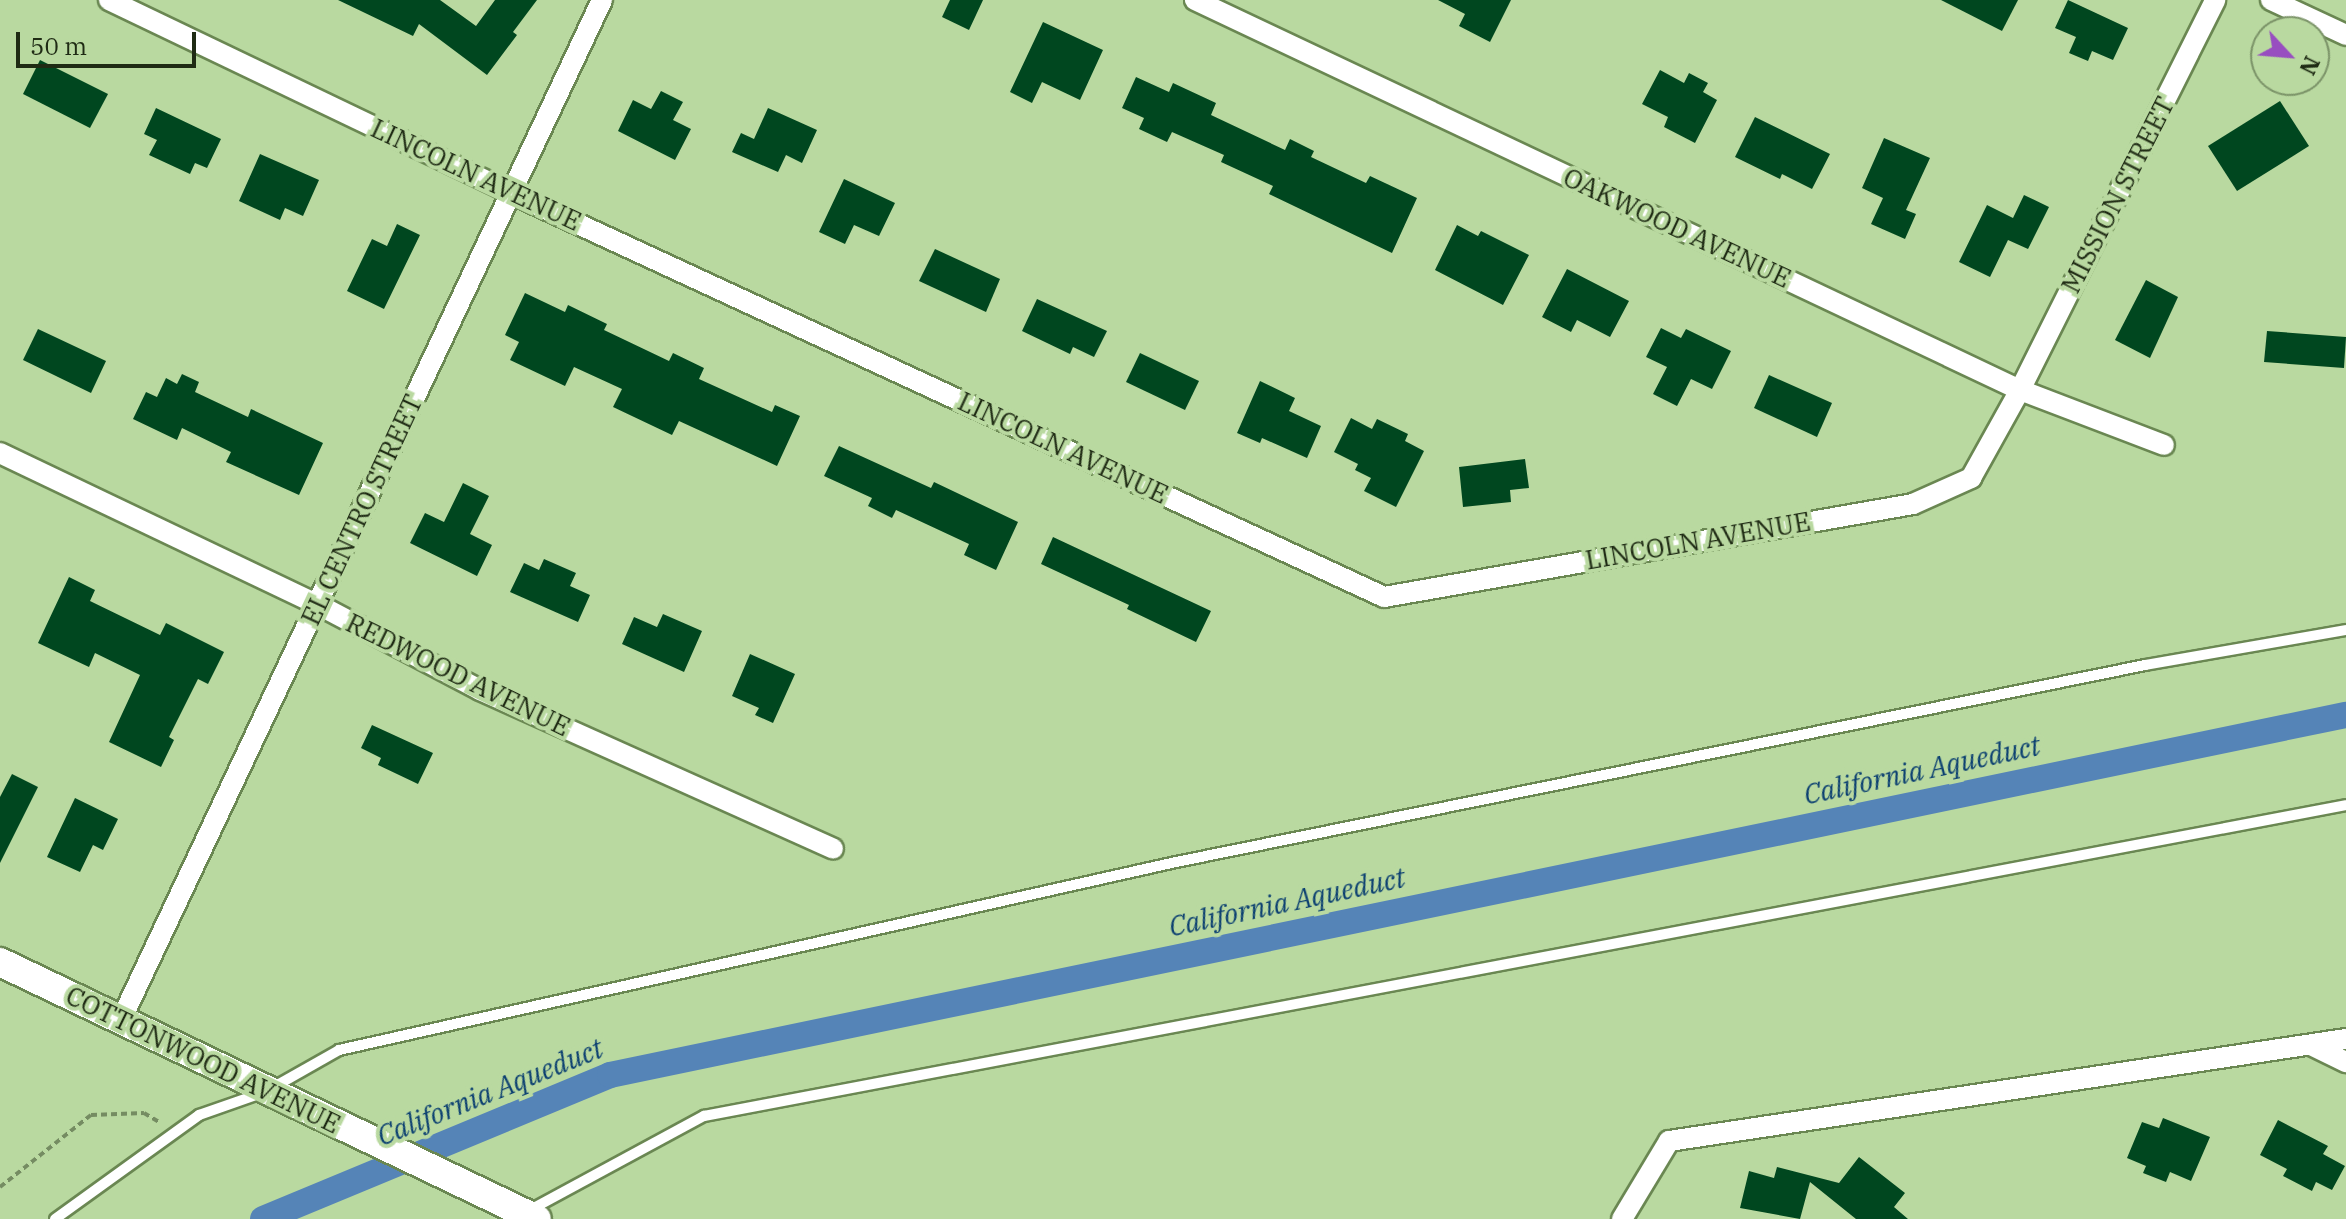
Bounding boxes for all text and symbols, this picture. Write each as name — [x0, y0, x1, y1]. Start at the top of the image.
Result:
scale bar — [20, 16, 200, 66]
north arrow — [2250, 16, 2330, 96]
text: 50 m — [30, 30, 87, 62]
text: N — [2293, 52, 2327, 80]
street label: MISSION STREET — [2055, 92, 2181, 298]
street label: LINCOLN AVENUE — [366, 113, 586, 237]
street label: OAKWOOD AVENUE — [1558, 162, 1796, 294]
street label: LINCOLN AVENUE — [953, 386, 1173, 510]
street label: EL CENTRO STREET — [295, 390, 429, 630]
street label: LINCOLN AVENUE — [1583, 506, 1813, 576]
street label: REDWOOD AVENUE — [341, 607, 575, 743]
water label: California Aqueduct — [1801, 729, 2043, 811]
water label: California Aqueduct — [1166, 861, 1408, 943]
street label: COTTONWOOD AVENUE — [61, 980, 345, 1140]
water label: California Aqueduct — [372, 1031, 608, 1153]

